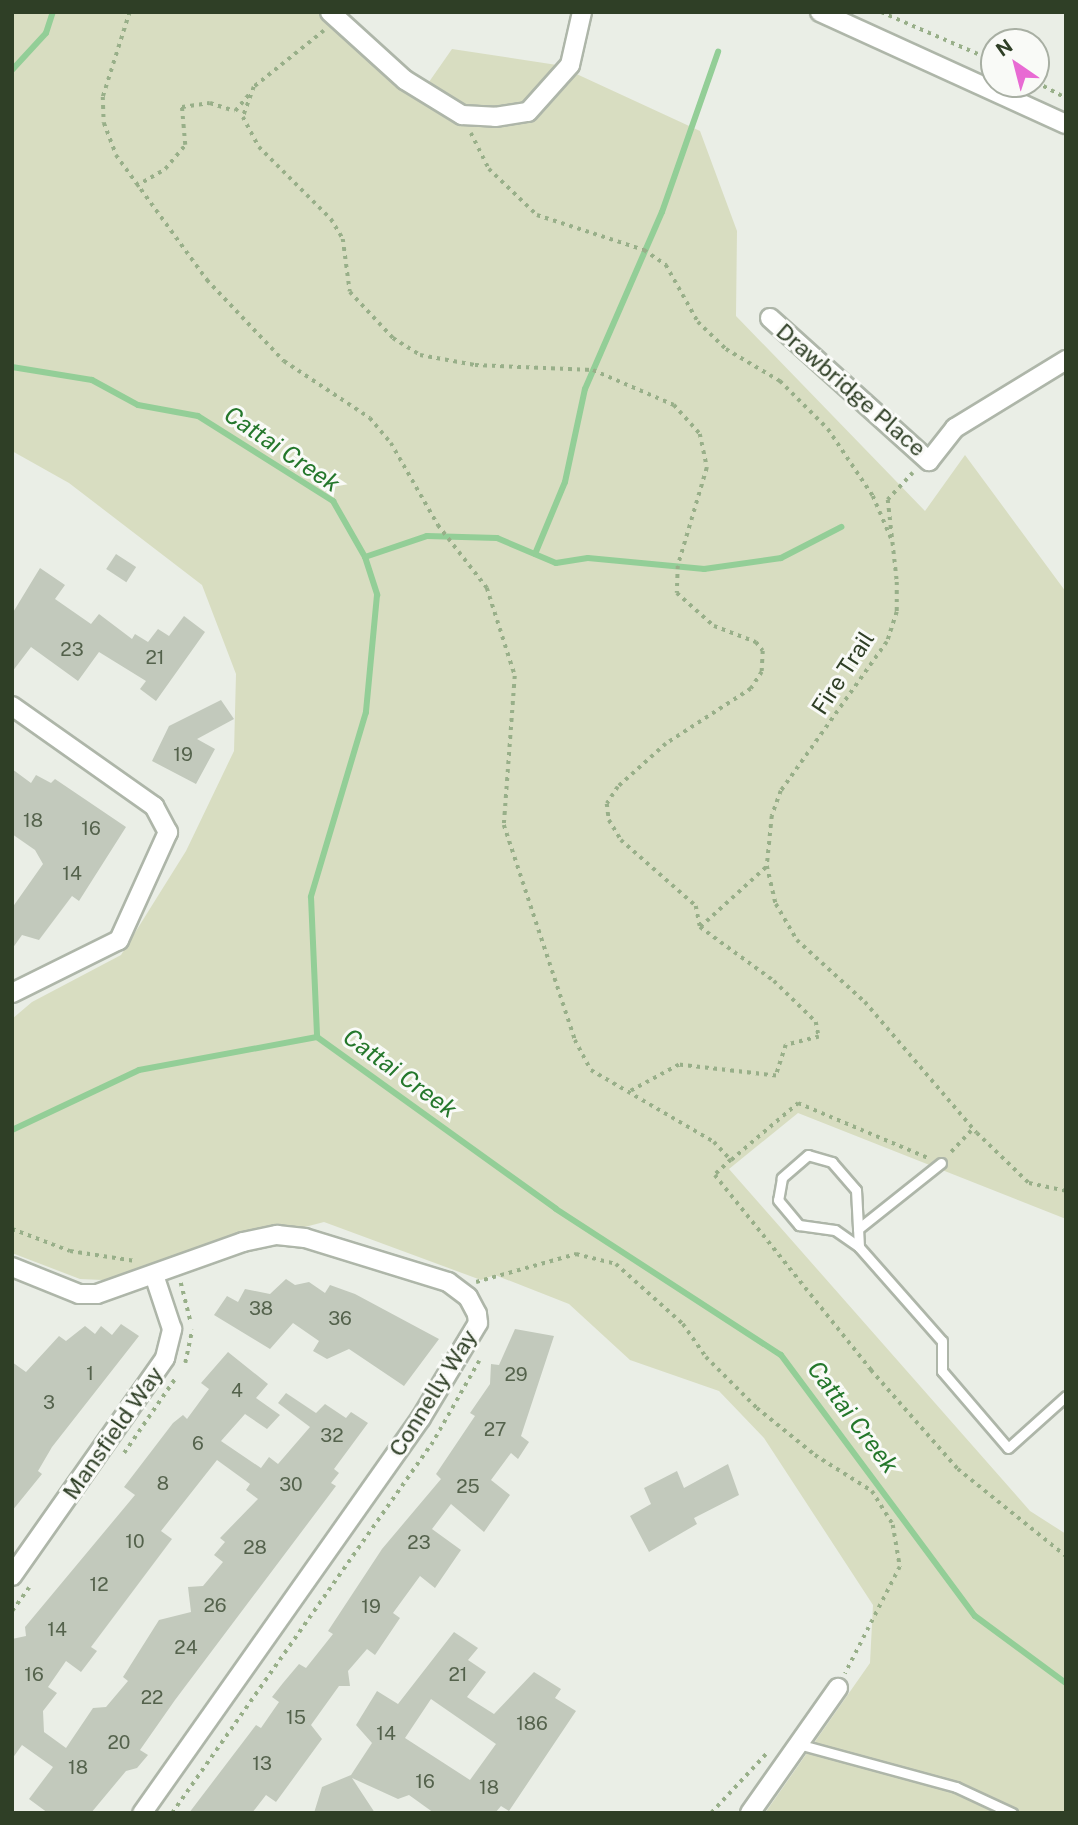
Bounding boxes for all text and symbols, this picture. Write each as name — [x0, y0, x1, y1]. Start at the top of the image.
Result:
north arrow — [980, 28, 1050, 98]
text: N — [992, 34, 1016, 61]
street label: Drawbridge Place — [771, 318, 931, 462]
water label: Cattai Creek — [219, 400, 345, 498]
street label: Fire Trail — [806, 626, 880, 720]
house number: 23 — [60, 639, 84, 661]
house number: 21 — [145, 647, 165, 669]
house number: 19 — [173, 744, 193, 766]
house number: 18 — [23, 810, 43, 832]
house number: 16 — [81, 818, 101, 840]
house number: 14 — [62, 863, 82, 885]
water label: Cattai Creek — [338, 1022, 462, 1124]
house number: 38 — [249, 1298, 273, 1320]
house number: 36 — [328, 1308, 352, 1330]
street label: Connelly Way — [383, 1324, 483, 1462]
water label: Cattai Creek — [801, 1355, 905, 1479]
street label: Mansfield Way — [57, 1361, 169, 1505]
house number: 1 — [86, 1363, 94, 1385]
house number: 29 — [504, 1364, 528, 1386]
house number: 4 — [231, 1380, 243, 1402]
house number: 3 — [43, 1392, 55, 1414]
house number: 27 — [484, 1419, 506, 1441]
house number: 32 — [320, 1425, 344, 1447]
house number: 6 — [192, 1433, 204, 1455]
house number: 8 — [157, 1473, 169, 1495]
house number: 30 — [279, 1474, 303, 1496]
house number: 25 — [456, 1476, 480, 1498]
house number: 10 — [125, 1531, 145, 1553]
house number: 23 — [407, 1532, 431, 1554]
house number: 28 — [243, 1537, 267, 1559]
house number: 12 — [89, 1574, 109, 1596]
house number: 26 — [203, 1595, 227, 1617]
house number: 19 — [361, 1596, 381, 1618]
house number: 14 — [47, 1619, 67, 1641]
house number: 24 — [174, 1637, 198, 1659]
house number: 16 — [24, 1664, 44, 1686]
house number: 21 — [448, 1664, 468, 1686]
house number: 22 — [141, 1687, 163, 1709]
house number: 15 — [286, 1707, 306, 1729]
house number: 186 — [516, 1713, 548, 1735]
house number: 14 — [376, 1723, 396, 1745]
house number: 20 — [108, 1732, 130, 1754]
house number: 13 — [252, 1753, 272, 1775]
house number: 18 — [68, 1757, 88, 1779]
house number: 16 — [415, 1771, 435, 1793]
house number: 18 — [479, 1777, 499, 1799]

